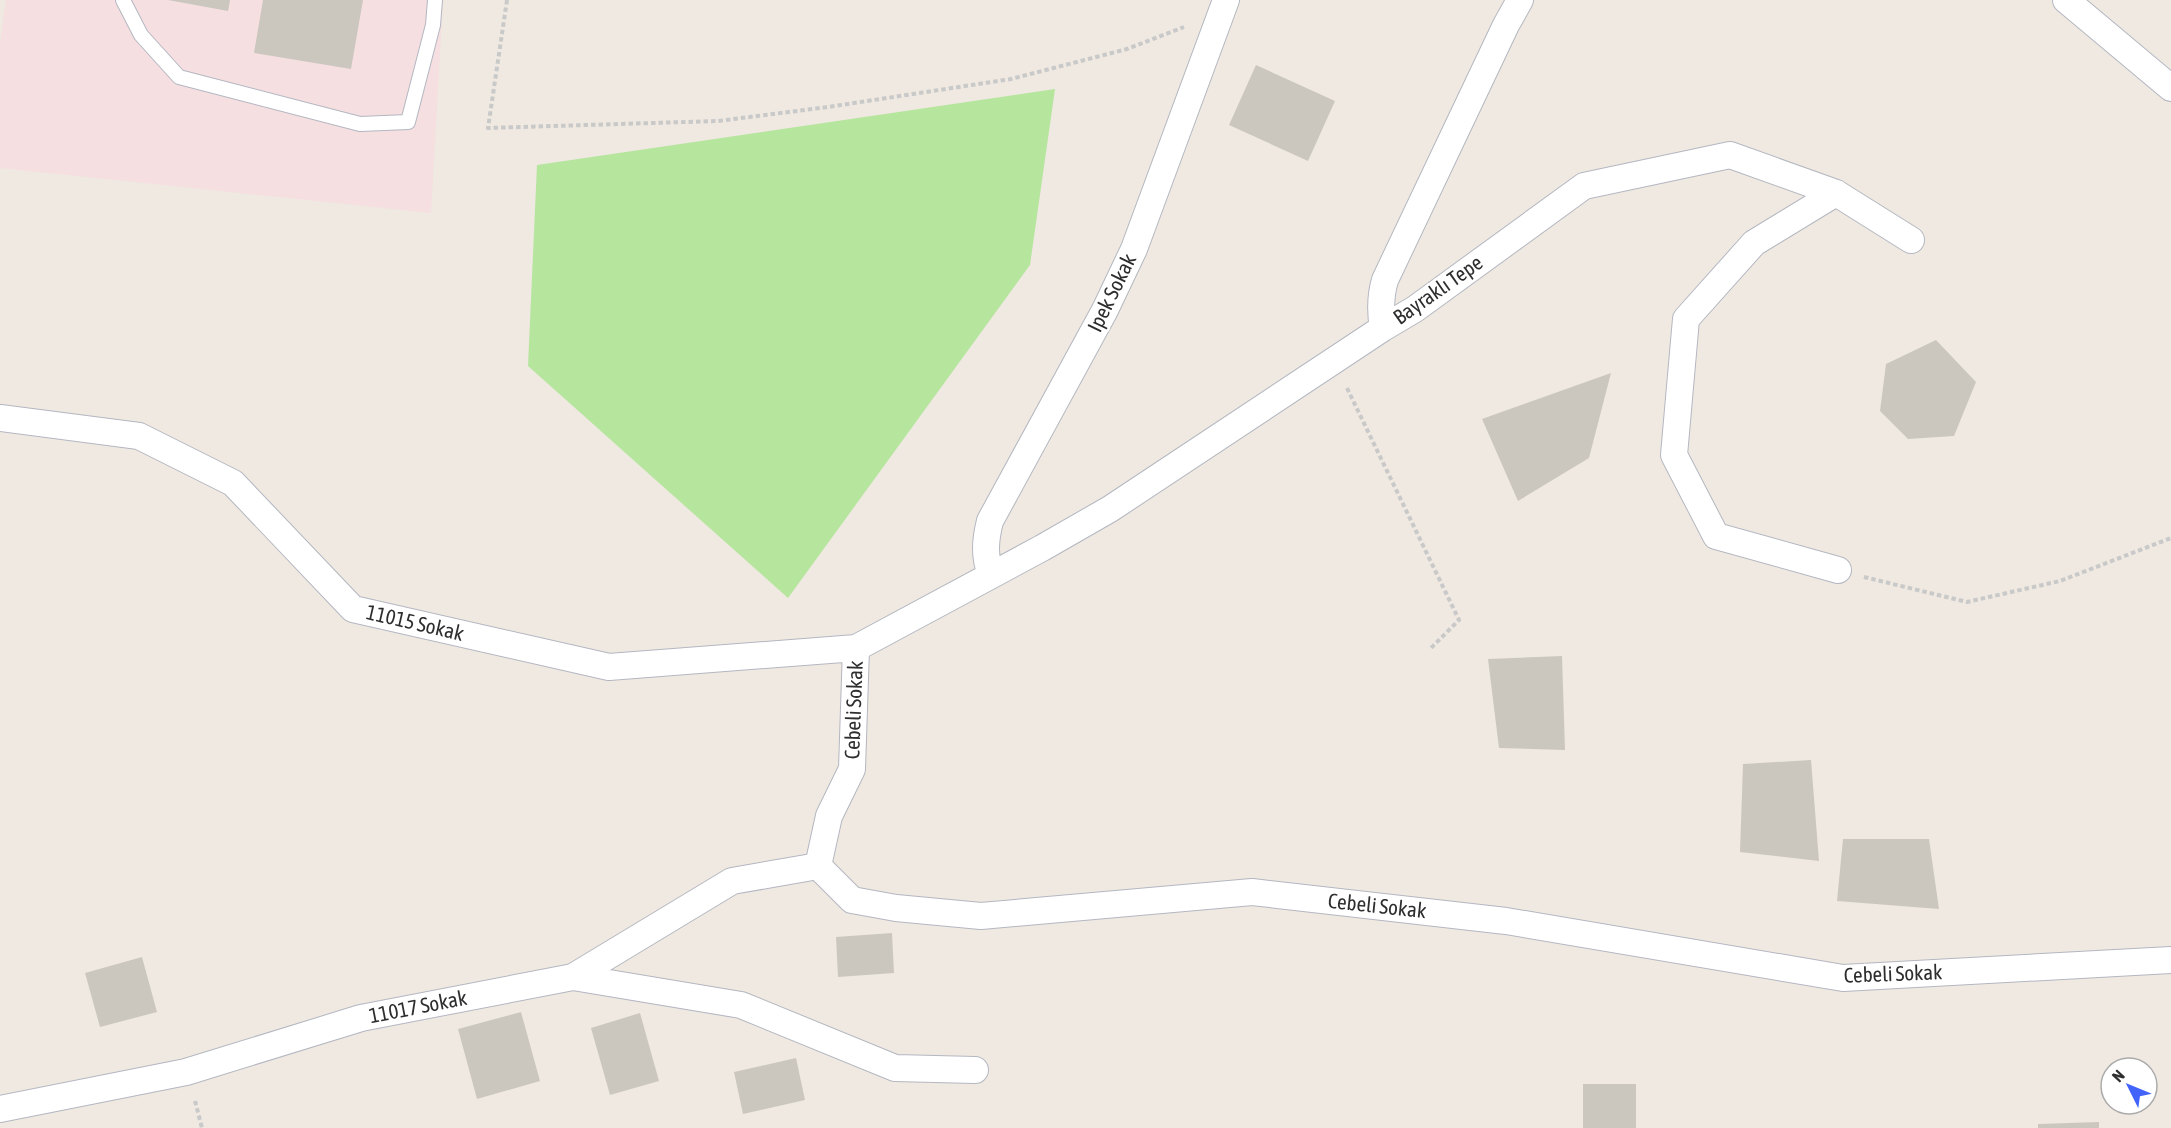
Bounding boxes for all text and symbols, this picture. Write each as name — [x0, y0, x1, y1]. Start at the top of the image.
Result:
street label: Ipek Sokak — [1082, 250, 1140, 336]
street label: Bayraklı Tepe — [1388, 250, 1487, 329]
street label: 11015 Sokak — [364, 599, 466, 645]
street label: Cebeli Sokak — [839, 660, 867, 760]
street label: Cebeli Sokak — [1327, 888, 1427, 922]
street label: Cebeli Sokak — [1843, 959, 1943, 987]
street label: 11017 Sokak — [367, 985, 469, 1027]
north arrow — [2099, 1056, 2159, 1116]
text: N — [2108, 1066, 2128, 1085]

